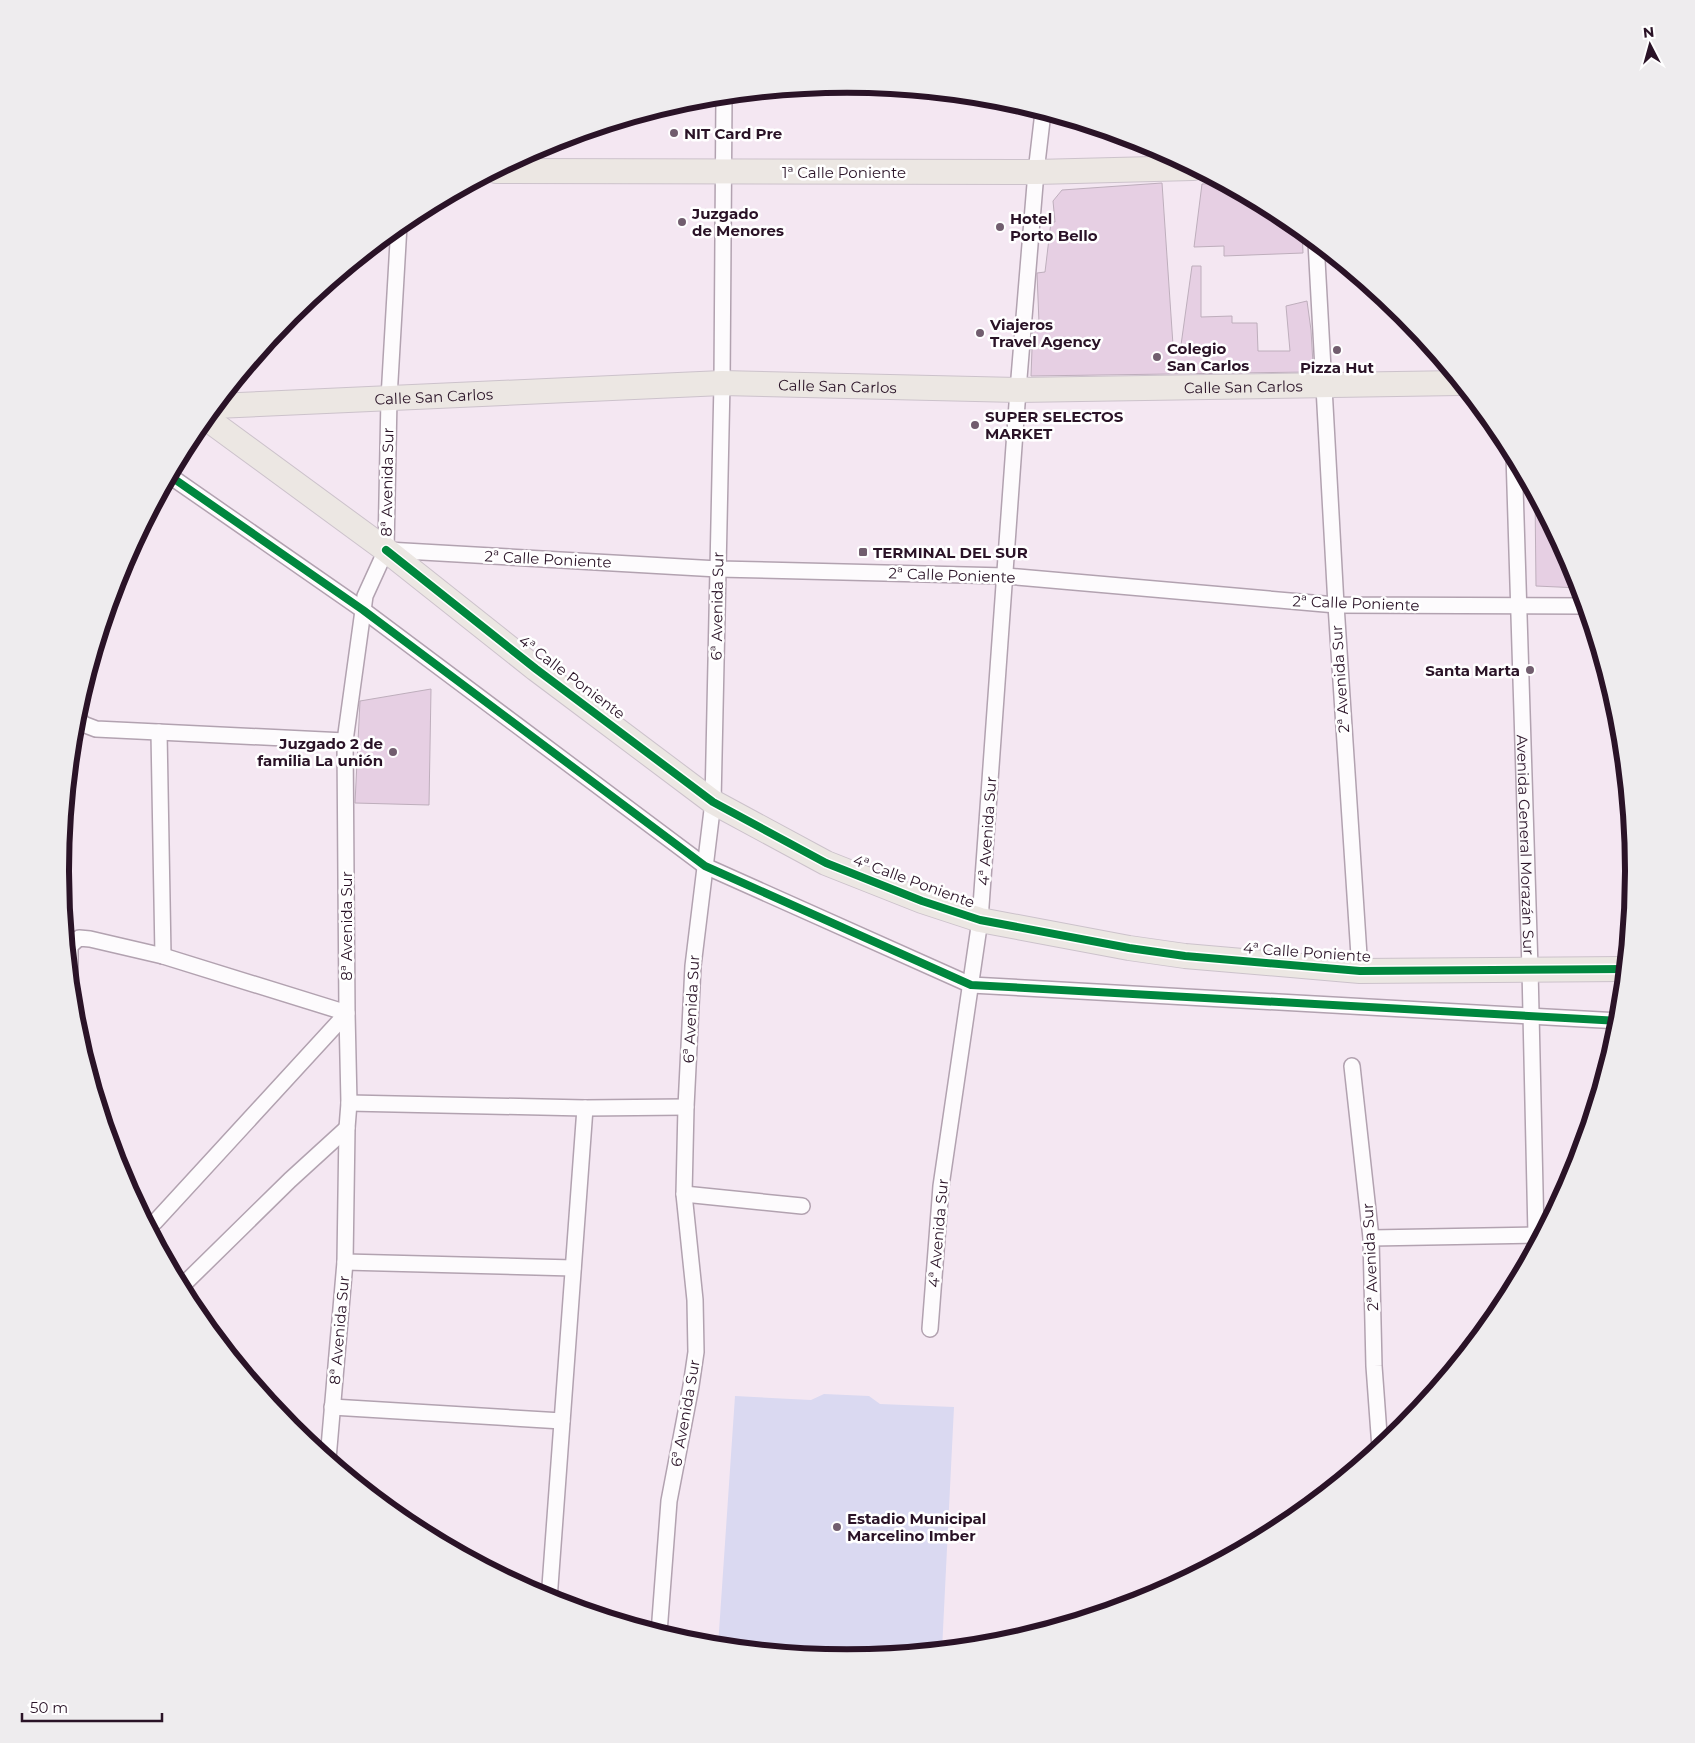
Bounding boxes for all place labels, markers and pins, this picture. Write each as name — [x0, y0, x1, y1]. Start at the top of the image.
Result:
place label: NIT Card Pre — [684, 124, 782, 143]
marker: NIT Card Pre — [668, 127, 680, 139]
place label: Juzgado de Menores — [691, 204, 784, 240]
place label: Hotel Porto Bello — [1010, 209, 1098, 245]
marker: Juzgado de Menores — [676, 216, 688, 228]
marker: Hotel Porto Bello — [994, 221, 1006, 233]
place label: Viajeros Travel Agency — [989, 315, 1102, 351]
marker: Viajeros Travel Agency — [974, 327, 986, 339]
place label: Colegio San Carlos — [1167, 339, 1249, 375]
marker: Pizza Hut — [1331, 344, 1343, 356]
marker: Colegio San Carlos — [1151, 351, 1163, 363]
place label: Pizza Hut — [1300, 358, 1375, 377]
place label: SUPER SELECTOS MARKET — [985, 407, 1124, 443]
marker: SUPER SELECTOS MARKET — [969, 419, 981, 431]
place label: TERMINAL DEL SUR — [873, 543, 1028, 562]
marker: TERMINAL DEL SUR — [857, 546, 869, 558]
place label: Santa Marta — [1425, 661, 1520, 680]
marker: Santa Marta — [1524, 664, 1536, 676]
place label: Juzgado 2 de familia La unión — [257, 734, 383, 770]
marker: Juzgado 2 de familia La unión — [387, 746, 399, 758]
place label: Estadio Municipal Marcelino Imber — [847, 1509, 986, 1545]
marker: Estadio Municipal Marcelino Imber — [831, 1521, 843, 1533]

